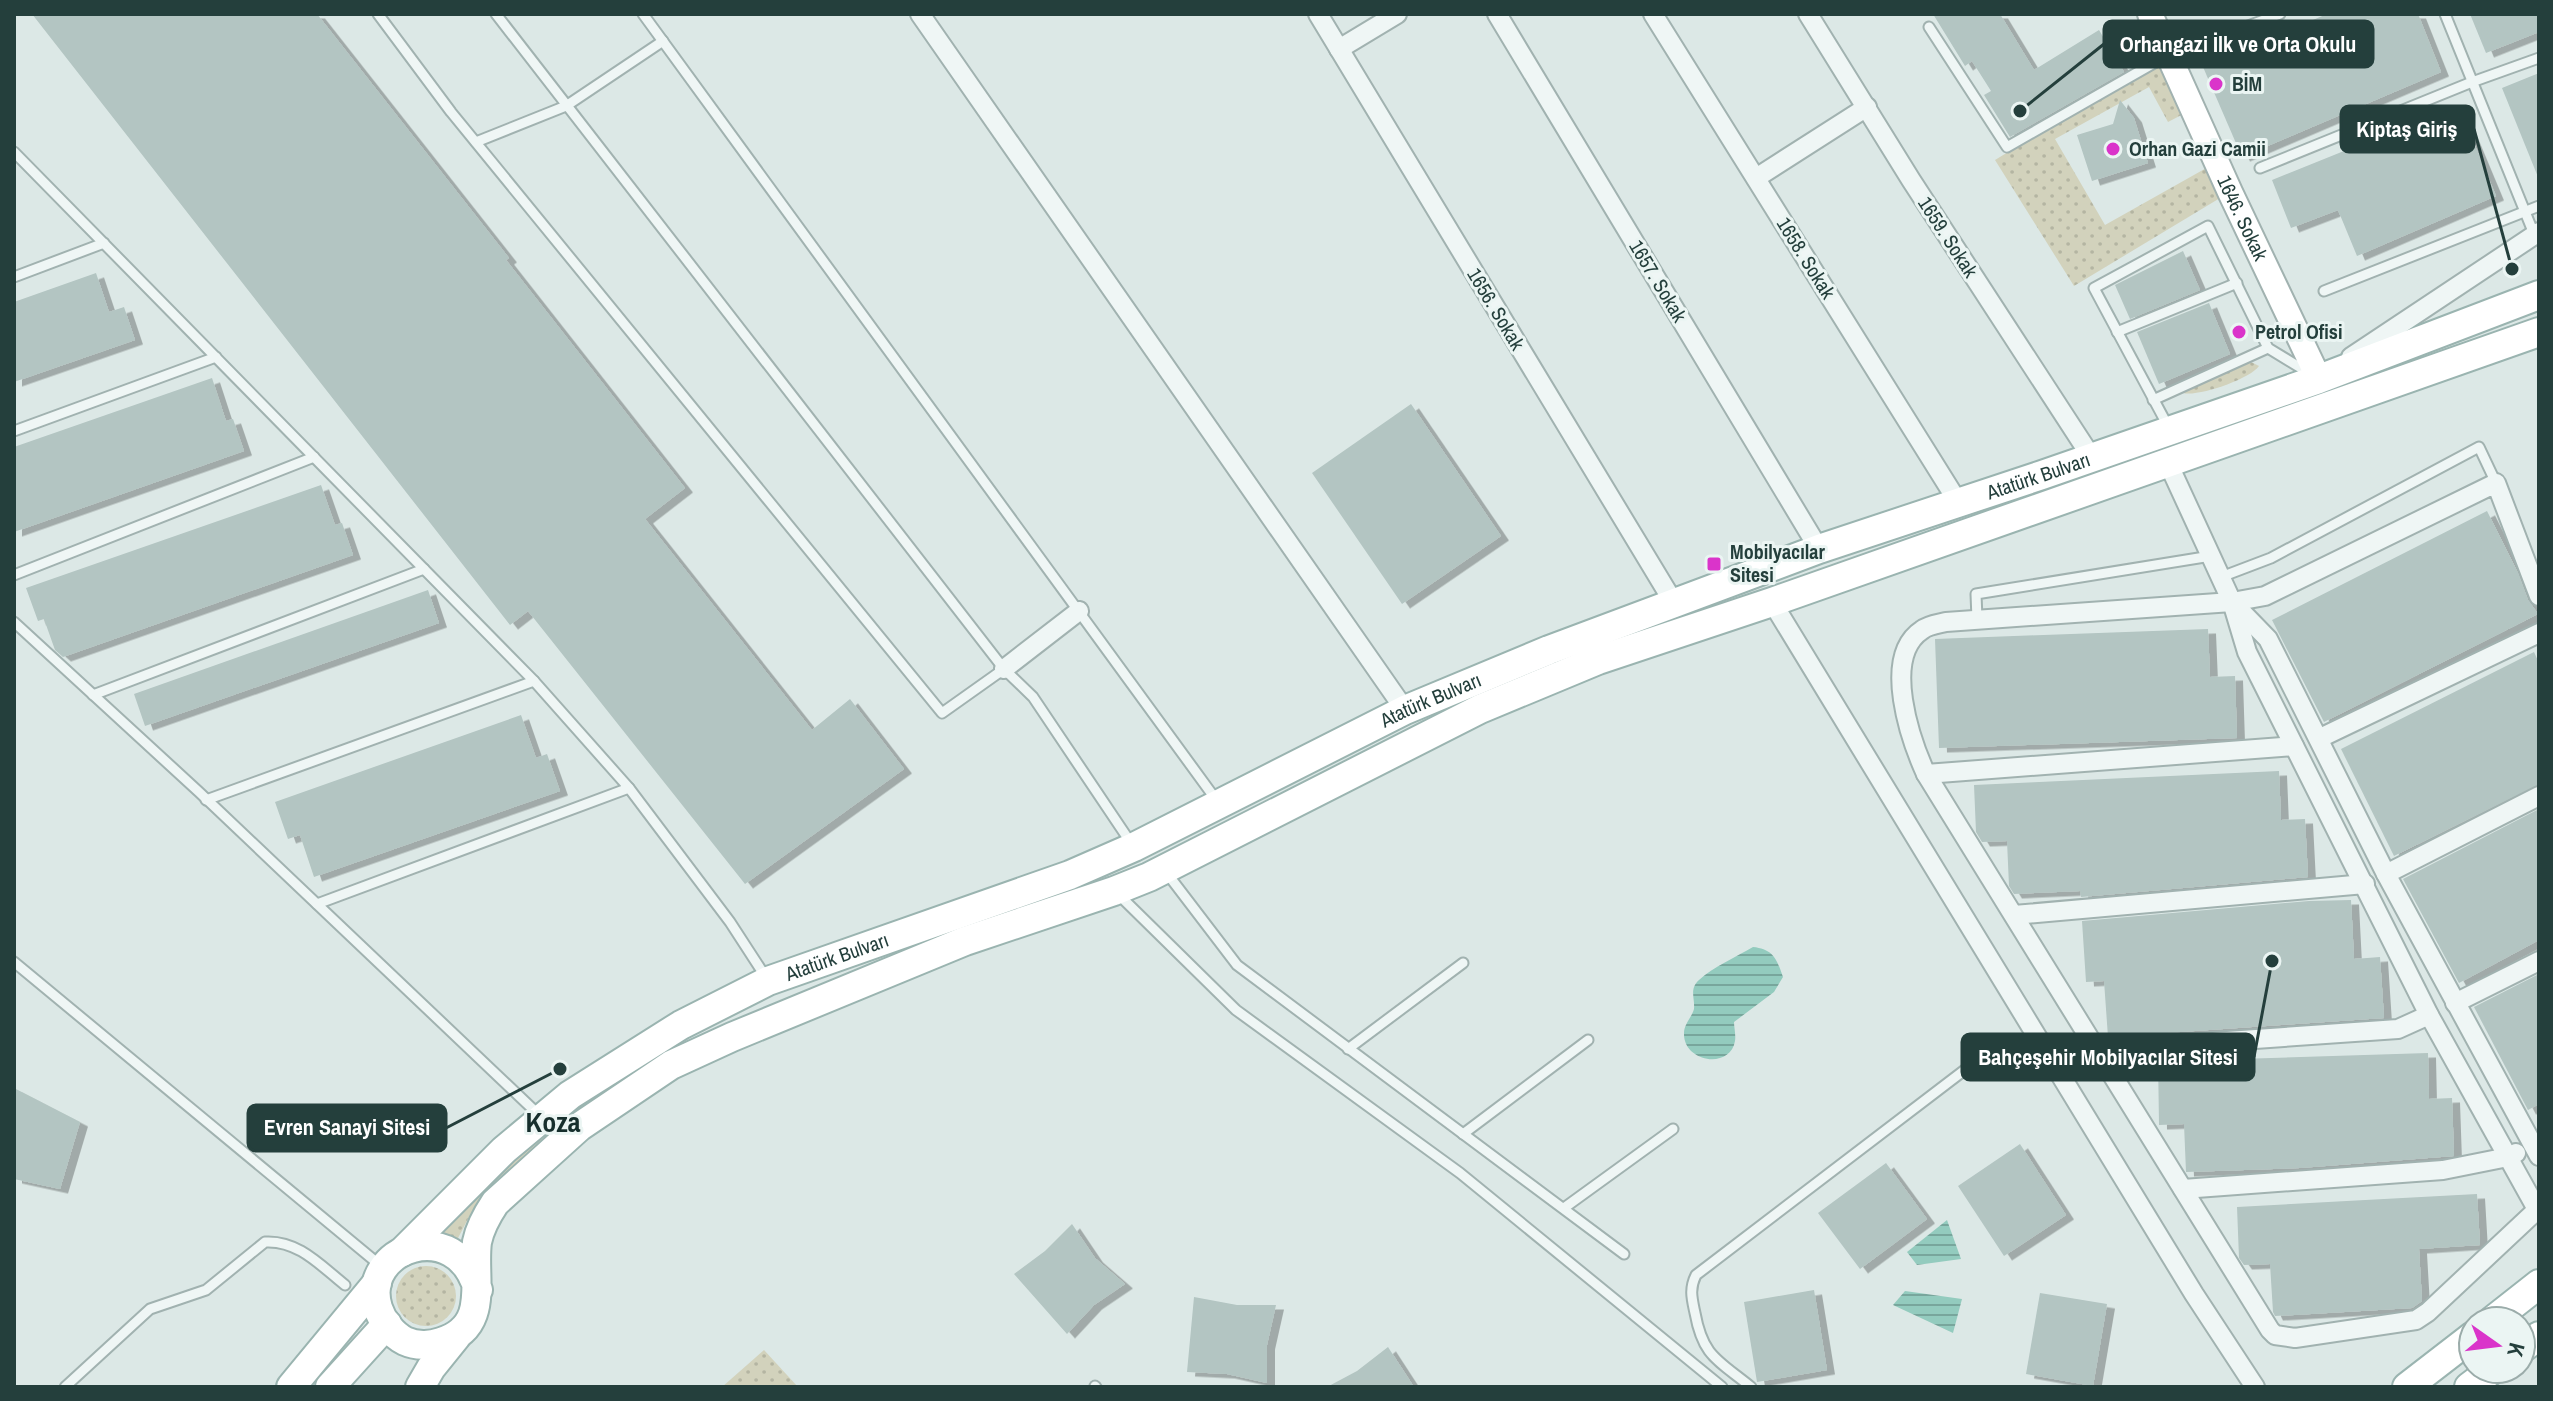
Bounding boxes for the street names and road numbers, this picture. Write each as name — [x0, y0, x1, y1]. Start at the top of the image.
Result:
street label: 1646. Sokak — [2211, 171, 2275, 266]
street label: 1659. Sokak — [1912, 191, 1985, 283]
street label: 1658. Sokak — [1771, 212, 1842, 304]
street label: 1657. Sokak — [1623, 235, 1694, 327]
street label: 1656. Sokak — [1461, 263, 1532, 355]
street label: Atatürk Bulvarı — [1982, 445, 2094, 506]
street label: Atatürk Bulvarı — [1374, 666, 1485, 734]
street label: Atatürk Bulvarı — [781, 926, 892, 987]

